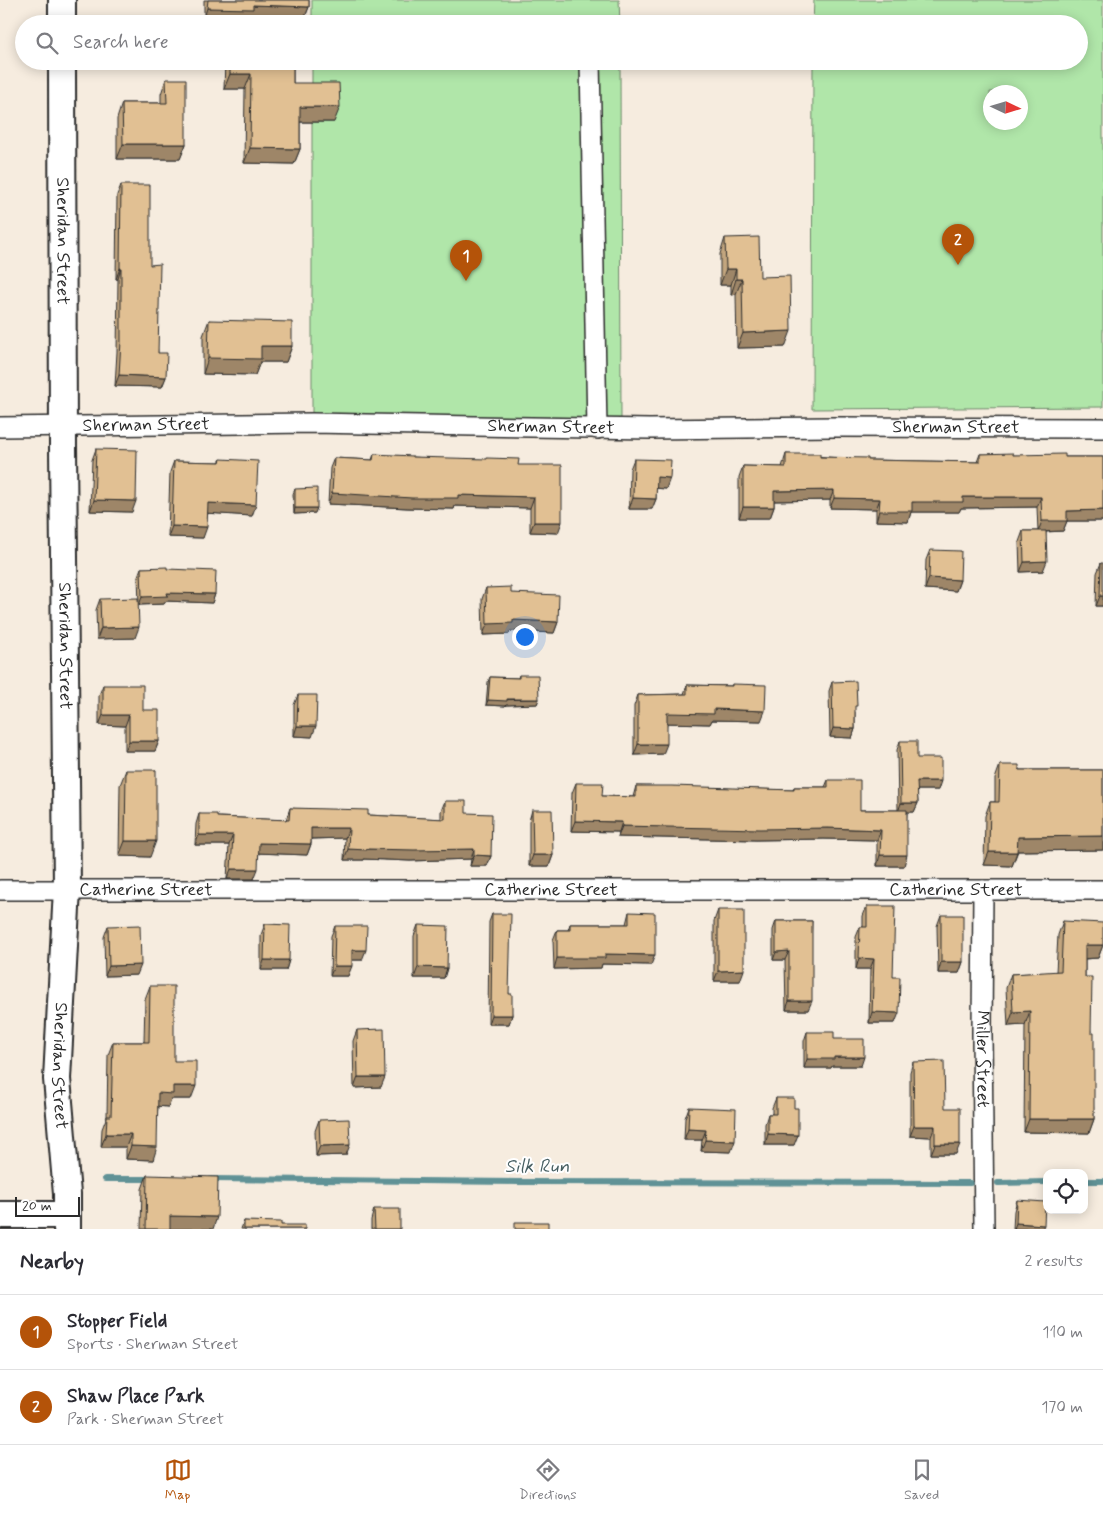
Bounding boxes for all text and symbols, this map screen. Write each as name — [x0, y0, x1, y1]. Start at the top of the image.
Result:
search box — [15, 15, 1088, 70]
icon: search — [33, 29, 61, 57]
text: Search here — [73, 30, 169, 55]
north arrow — [983, 85, 1028, 130]
street label: Sheridan Street — [50, 177, 75, 305]
pin: 2 — [942, 224, 974, 265]
pin: 1 — [450, 240, 482, 281]
street label: Sherman Street — [82, 412, 210, 438]
street label: Sherman Street — [487, 414, 615, 440]
street label: Sherman Street — [892, 415, 1020, 440]
street label: Sheridan Street — [52, 582, 77, 710]
your location — [512, 624, 538, 650]
street label: Catherine Street — [79, 878, 213, 902]
street label: Catherine Street — [484, 878, 618, 902]
street label: Catherine Street — [889, 878, 1023, 902]
street label: Sheridan Street — [45, 1002, 73, 1130]
street label: Miller Street — [970, 1010, 995, 1108]
water label: Silk Run — [505, 1154, 570, 1179]
map controls — [1043, 1169, 1088, 1214]
button: locate — [1043, 1169, 1088, 1214]
scale bar — [15, 1194, 80, 1217]
text: 20 m — [22, 1197, 52, 1215]
text: Nearby — [20, 1248, 84, 1276]
text: 2 results — [1025, 1251, 1083, 1272]
text: Stopper Field — [67, 1309, 167, 1334]
text: 1 — [32, 1322, 40, 1343]
text: 110 m — [1042, 1322, 1083, 1343]
text: Sports · Sherman Street — [67, 1334, 239, 1355]
text: Shaw Place Park — [67, 1384, 204, 1409]
text: 2 — [32, 1397, 40, 1418]
text: 170 m — [1041, 1397, 1083, 1418]
text: Park · Sherman Street — [67, 1409, 224, 1430]
tab: Map — [164, 1456, 192, 1504]
tab: Directions — [519, 1456, 577, 1504]
tab: Saved — [904, 1456, 939, 1504]

